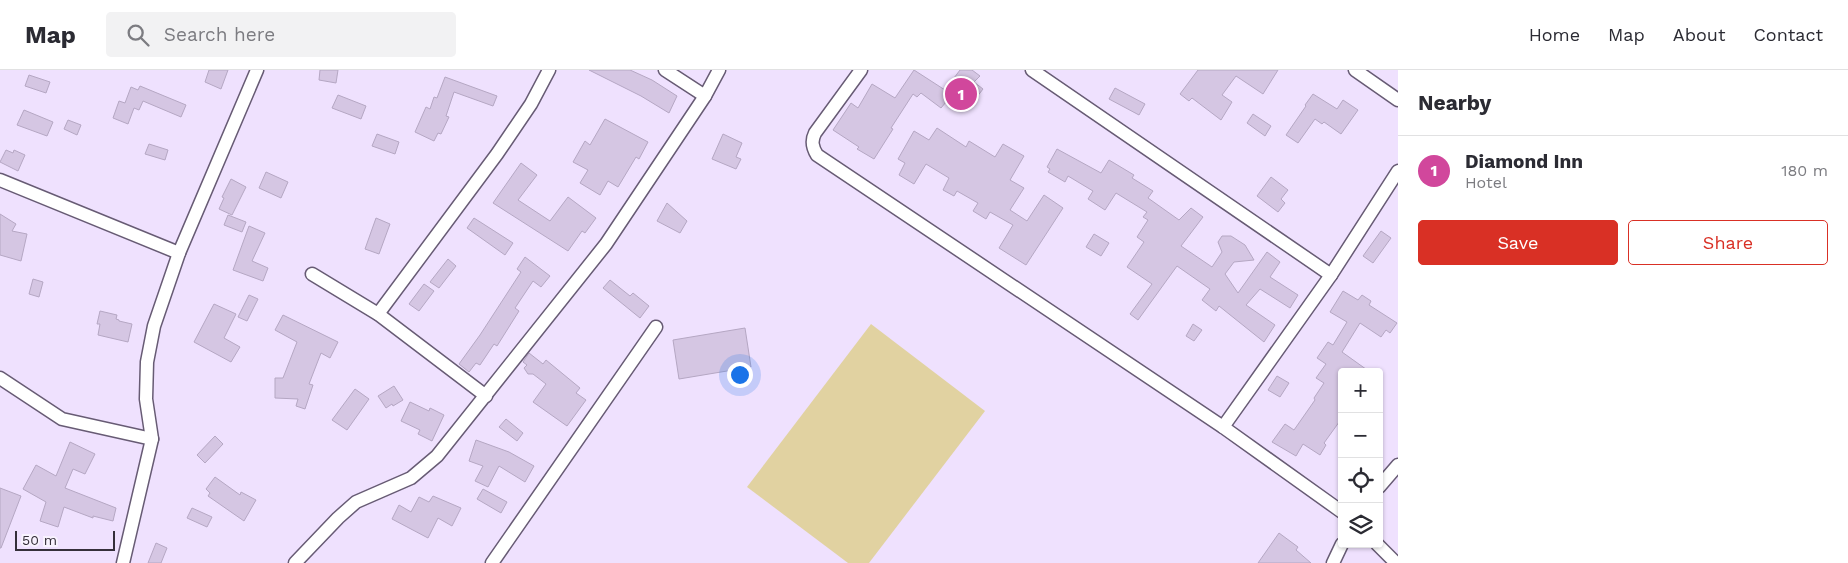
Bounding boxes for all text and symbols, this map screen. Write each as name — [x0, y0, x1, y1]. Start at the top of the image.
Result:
search box — [106, 12, 456, 57]
text: Map — [25, 21, 76, 49]
icon: search — [124, 21, 152, 49]
text: Search here — [164, 23, 275, 46]
text: Home — [1529, 24, 1580, 45]
text: Map — [1608, 24, 1645, 45]
text: About — [1673, 24, 1725, 45]
text: Contact — [1753, 24, 1823, 45]
pin: 1 — [945, 75, 977, 113]
text: Nearby — [1418, 90, 1491, 115]
text: Diamond Inn — [1465, 150, 1583, 173]
text: 1 — [1431, 161, 1437, 180]
text: 180 m — [1781, 161, 1828, 180]
text: Hotel — [1465, 173, 1507, 192]
button: Save — [1418, 220, 1618, 265]
button: Share — [1628, 220, 1828, 265]
your location — [727, 362, 753, 388]
map controls — [1338, 368, 1383, 548]
button: + — [1338, 368, 1383, 413]
button: − — [1338, 413, 1383, 458]
button: locate — [1338, 458, 1383, 503]
button: layers — [1338, 503, 1383, 548]
scale bar — [15, 528, 115, 551]
text: 50 m — [22, 532, 57, 548]

